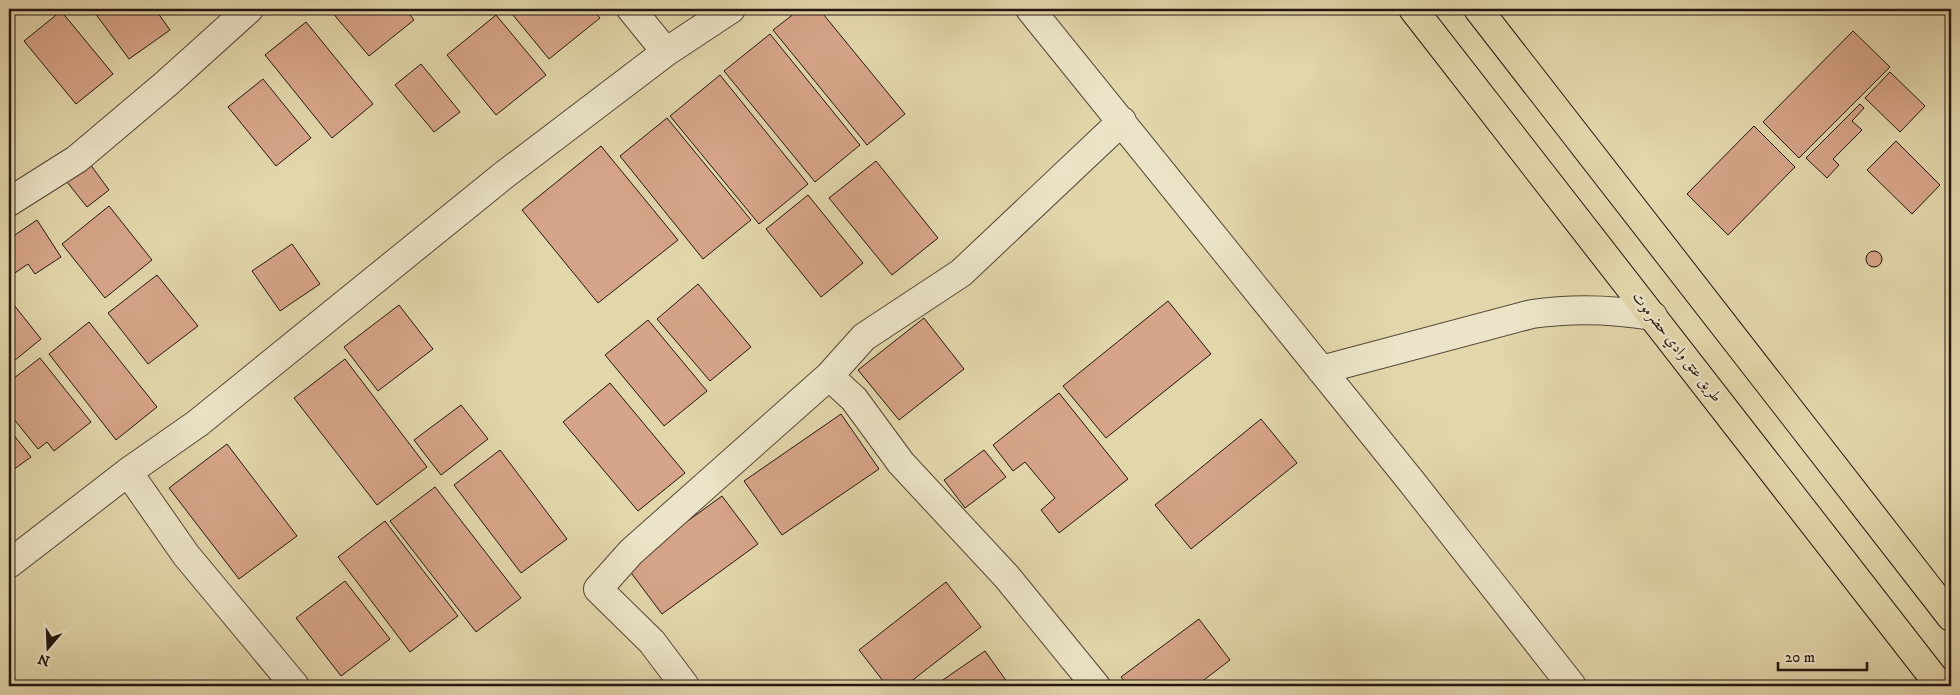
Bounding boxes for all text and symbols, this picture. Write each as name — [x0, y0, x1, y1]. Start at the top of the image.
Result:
street label: طريق عتق وادي حضرموت — [1626, 288, 1726, 407]
north arrow — [22, 622, 72, 672]
scale bar — [1778, 640, 1866, 672]
text: 20 m — [1785, 648, 1815, 667]
text: N — [35, 649, 52, 670]

